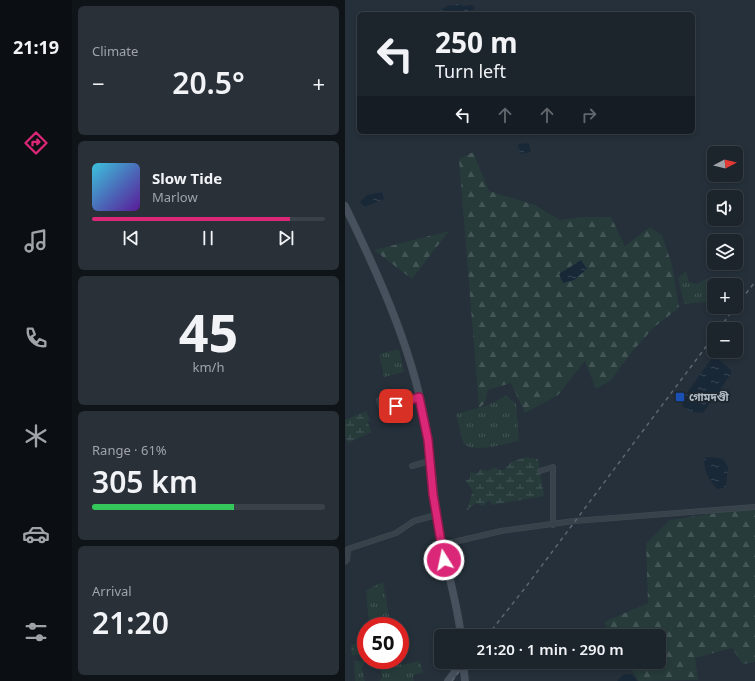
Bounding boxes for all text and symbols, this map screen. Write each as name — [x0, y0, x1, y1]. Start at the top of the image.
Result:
text: 250 m — [435, 23, 518, 61]
icon: left — [369, 28, 421, 80]
text: 21:19 — [13, 35, 59, 59]
text: Climate — [92, 42, 138, 60]
text: Turn left — [435, 59, 506, 83]
text: 20.5° — [172, 62, 245, 103]
text: − — [92, 68, 105, 98]
text: + — [312, 68, 325, 98]
icon: left — [452, 104, 474, 126]
icon: ahead — [494, 104, 516, 126]
icon: ahead — [536, 104, 558, 126]
icon: right — [578, 104, 600, 126]
icon: directions — [22, 129, 50, 157]
north arrow — [707, 146, 743, 182]
map controls — [707, 146, 743, 358]
text: Slow Tide — [152, 168, 222, 188]
text: Marlow — [152, 188, 198, 206]
button: sound — [707, 190, 743, 226]
icon: music — [22, 227, 50, 255]
icon: previous — [120, 227, 142, 249]
icon: pause — [197, 227, 219, 249]
icon: next — [275, 227, 297, 249]
button: layers — [707, 234, 743, 270]
button: + — [707, 278, 743, 314]
text: 45 — [179, 296, 238, 367]
button: − — [707, 322, 743, 358]
icon: phone — [22, 324, 50, 352]
text: km/h — [193, 358, 224, 376]
pin — [379, 389, 413, 423]
place label: গোমদণ্ডী — [689, 389, 730, 404]
marker: গোমদণ্ডী — [674, 391, 686, 403]
icon: arrive — [385, 395, 407, 417]
icon: climate — [22, 422, 50, 450]
text: Range · 61% — [92, 441, 167, 459]
text: 305 km — [92, 461, 198, 502]
icon: car — [22, 520, 50, 548]
position arrow — [423, 539, 465, 581]
text: Arrival — [92, 582, 132, 600]
text: 21:20 — [92, 602, 169, 643]
speed limit sign: 50 — [357, 617, 409, 669]
icon: filters — [22, 618, 50, 646]
text: 21:20 · 1 min · 290 m — [476, 639, 624, 659]

